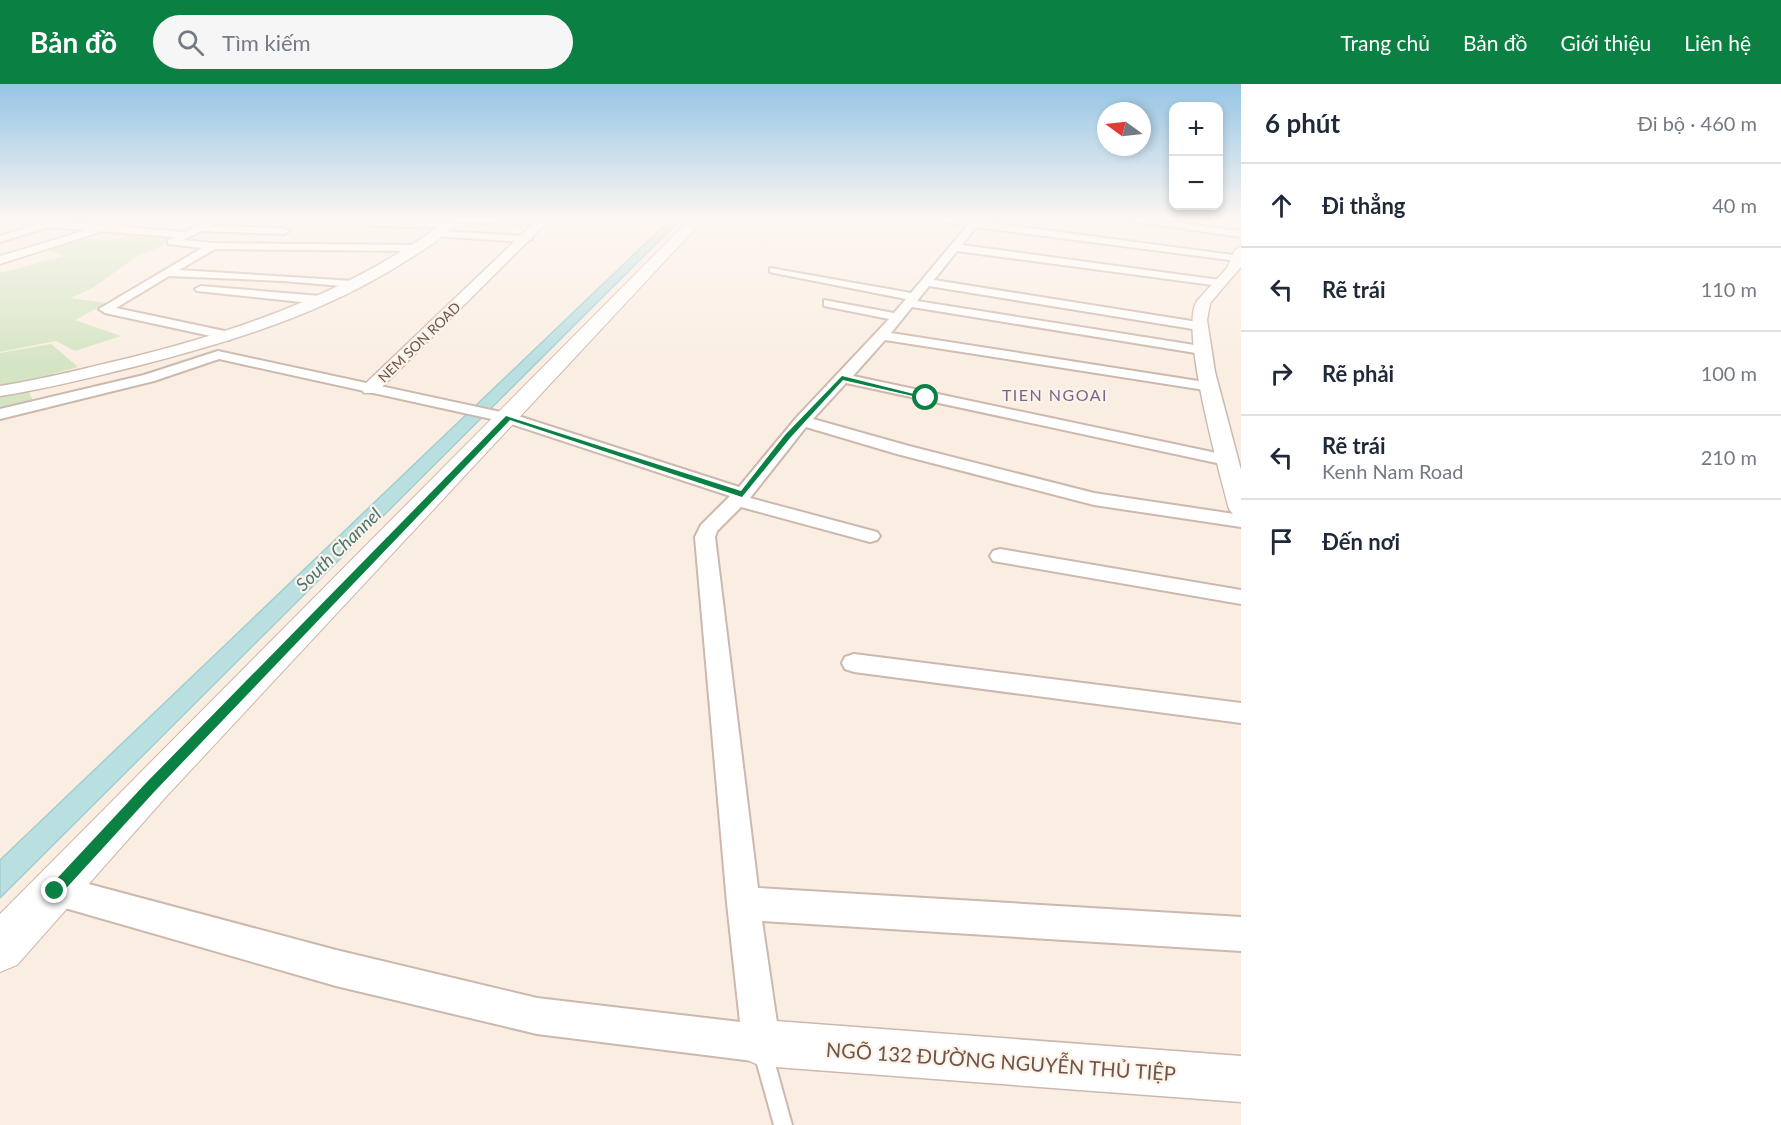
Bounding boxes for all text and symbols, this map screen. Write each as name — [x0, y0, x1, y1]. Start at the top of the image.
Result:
search box — [153, 15, 573, 69]
text: Bản đồ — [30, 25, 117, 59]
icon: search — [174, 26, 207, 59]
text: Tìm kiếm — [222, 29, 311, 56]
text: Trang chủ — [1340, 30, 1430, 55]
text: Bản đồ — [1463, 30, 1528, 55]
text: Giới thiệu — [1561, 30, 1651, 55]
text: Liên hệ — [1684, 30, 1751, 55]
north arrow — [1097, 102, 1151, 156]
map controls — [1169, 102, 1223, 210]
button: + — [1169, 102, 1223, 156]
text: 6 phút — [1265, 107, 1340, 139]
text: Đi bộ · 460 m — [1638, 111, 1757, 135]
button: − — [1169, 156, 1223, 210]
icon: ahead — [1265, 189, 1298, 222]
text: Đi thẳng — [1322, 192, 1405, 219]
text: 40 m — [1712, 193, 1757, 217]
icon: left — [1265, 273, 1298, 306]
text: Rẽ trái — [1322, 276, 1386, 303]
text: 110 m — [1701, 277, 1757, 301]
street label: NEM SON ROAD — [374, 298, 464, 386]
icon: right — [1265, 357, 1298, 390]
text: Rẽ phải — [1322, 360, 1394, 387]
text: 100 m — [1701, 361, 1757, 385]
route start — [912, 384, 938, 410]
district label: TIEN NGOAI — [1002, 385, 1108, 404]
text: Rẽ trái — [1322, 432, 1386, 459]
icon: left — [1265, 441, 1298, 474]
text: 210 m — [1701, 445, 1757, 469]
text: Kenh Nam Road — [1322, 459, 1463, 483]
water label: South Channel — [291, 503, 385, 595]
icon: arrive — [1265, 525, 1298, 558]
text: Đến nơi — [1322, 528, 1400, 555]
route end — [41, 877, 67, 903]
street label: NGÕ 132 ĐƯỜNG NGUYỄN THỦ TIỆP — [825, 1037, 1177, 1085]

